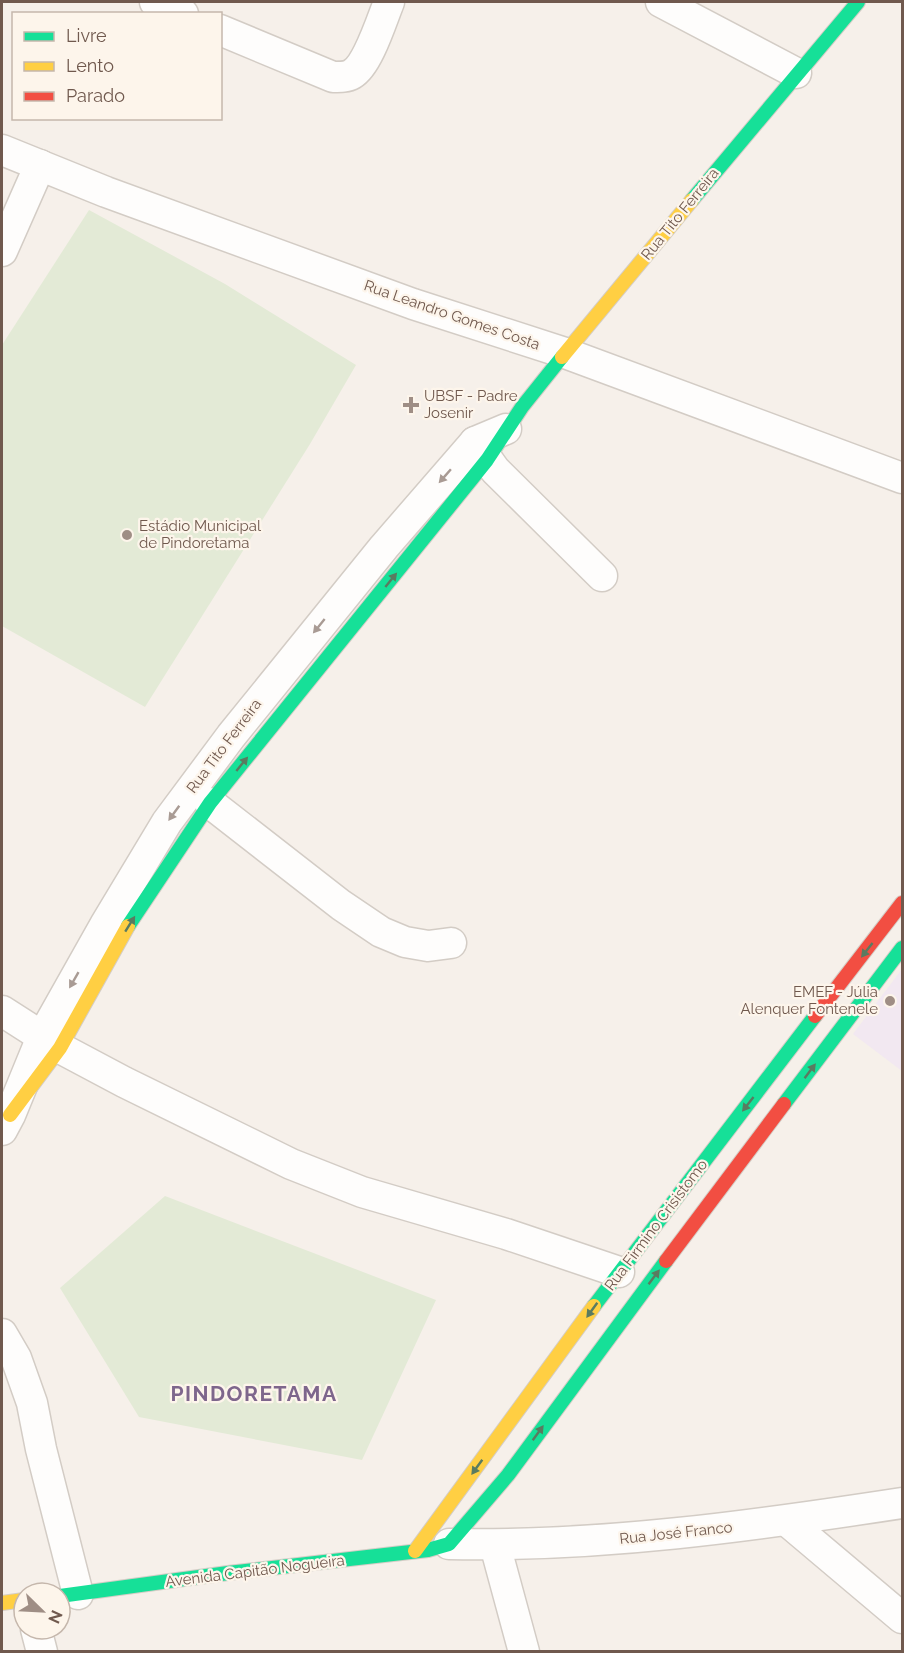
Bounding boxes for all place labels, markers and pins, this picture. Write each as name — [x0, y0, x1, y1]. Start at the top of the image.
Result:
place label: UBSF - Padre Josenir — [424, 387, 518, 422]
marker: UBSF - Padre Josenir — [402, 396, 420, 414]
place label: Estádio Municipal de Pindoretama — [139, 517, 262, 552]
marker: Estádio Municipal de Pindoretama — [120, 528, 134, 542]
place label: EMEF - Júlia Alenquer Fontenele — [740, 983, 878, 1018]
marker: EMEF - Júlia Alenquer Fontenele — [883, 994, 897, 1008]

